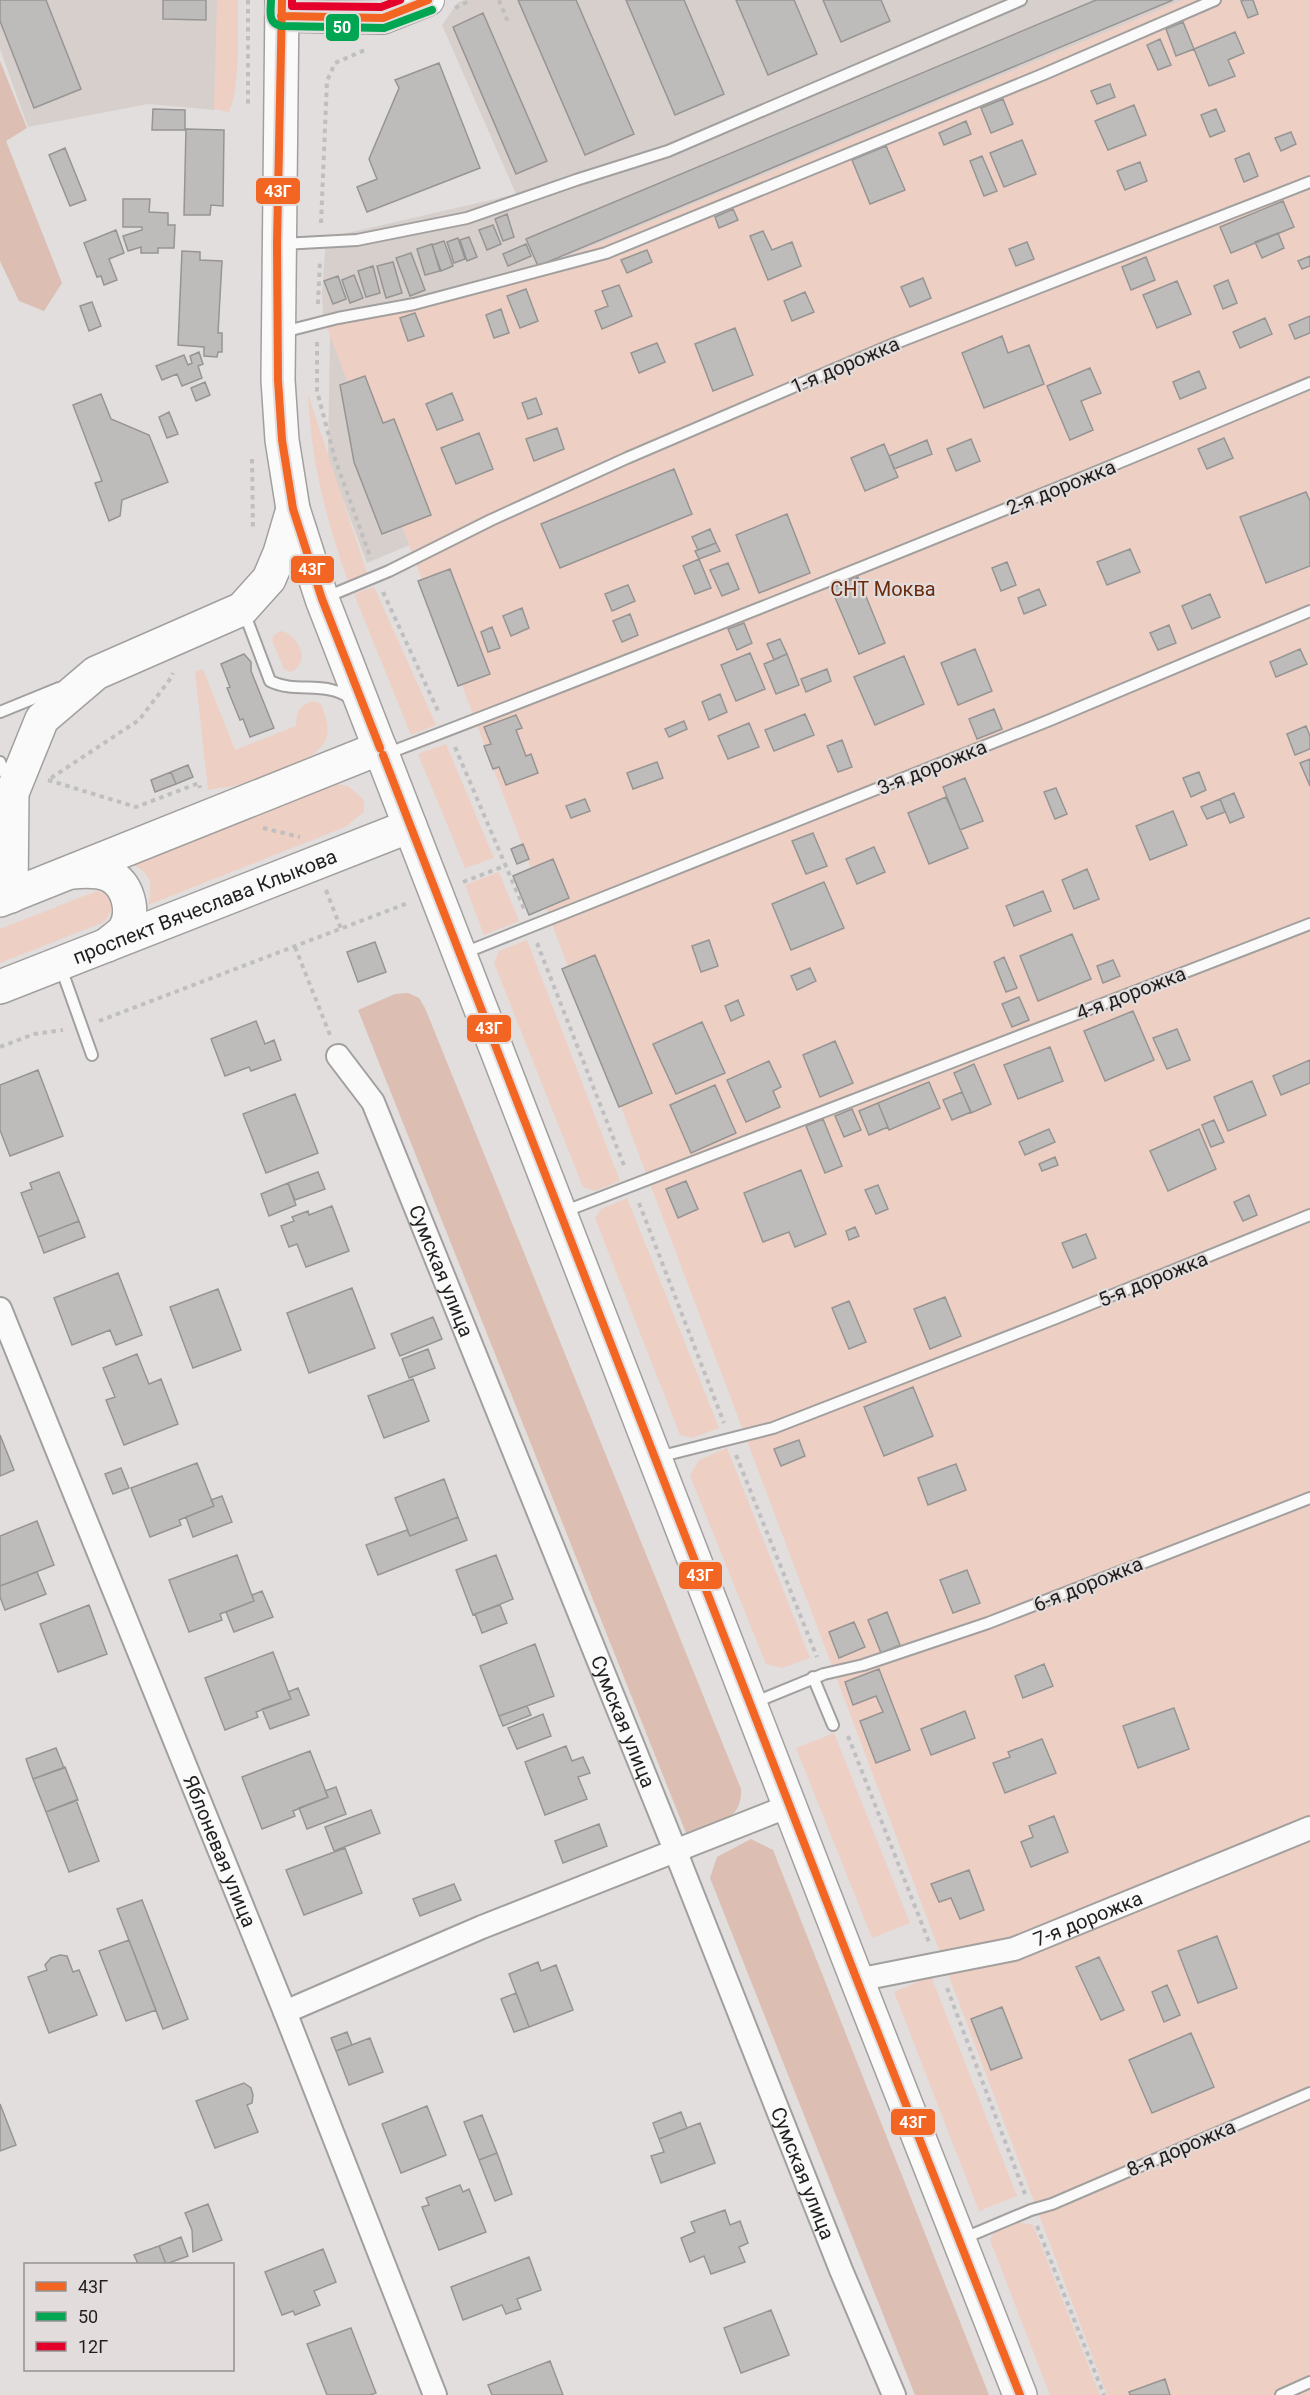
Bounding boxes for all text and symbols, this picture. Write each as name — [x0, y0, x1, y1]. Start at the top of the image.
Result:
line badge: 50 — [325, 13, 360, 42]
text: 50 — [333, 18, 351, 37]
line badge: 43Г — [255, 177, 301, 205]
text: 43Г — [264, 182, 292, 201]
street label: 1-я дорожка — [787, 331, 903, 399]
street label: 2-я дорожка — [1003, 454, 1119, 520]
line badge: 43Г — [290, 555, 335, 584]
text: 43Г — [298, 560, 326, 579]
park label: СНТ Моква — [830, 577, 936, 601]
street label: 3-я дорожка — [874, 734, 990, 800]
street label: проспект Вячеслава Клыкова — [69, 844, 340, 969]
street label: 4-я дорожка — [1073, 961, 1189, 1025]
line badge: 43Г — [466, 1014, 512, 1043]
text: 43Г — [475, 1019, 503, 1038]
street label: Сумская улица — [404, 1201, 479, 1341]
street label: 5-я дорожка — [1095, 1246, 1211, 1312]
street label: 6-я дорожка — [1030, 1551, 1146, 1617]
line badge: 43Г — [678, 1561, 723, 1590]
text: 43Г — [686, 1566, 714, 1585]
street label: Сумская улица — [586, 1652, 661, 1791]
street label: Яблоневая улица — [178, 1772, 261, 1931]
street label: 7-я дорожка — [1030, 1886, 1146, 1952]
street label: Сумская улица — [766, 2104, 840, 2243]
line badge: 43Г — [890, 2108, 936, 2136]
text: 43Г — [899, 2113, 927, 2132]
street label: 8-я дорожка — [1123, 2114, 1239, 2182]
legend — [24, 2263, 234, 2371]
text: 43Г — [78, 2276, 108, 2297]
text: 50 — [78, 2306, 98, 2327]
text: 12Г — [78, 2336, 108, 2357]

